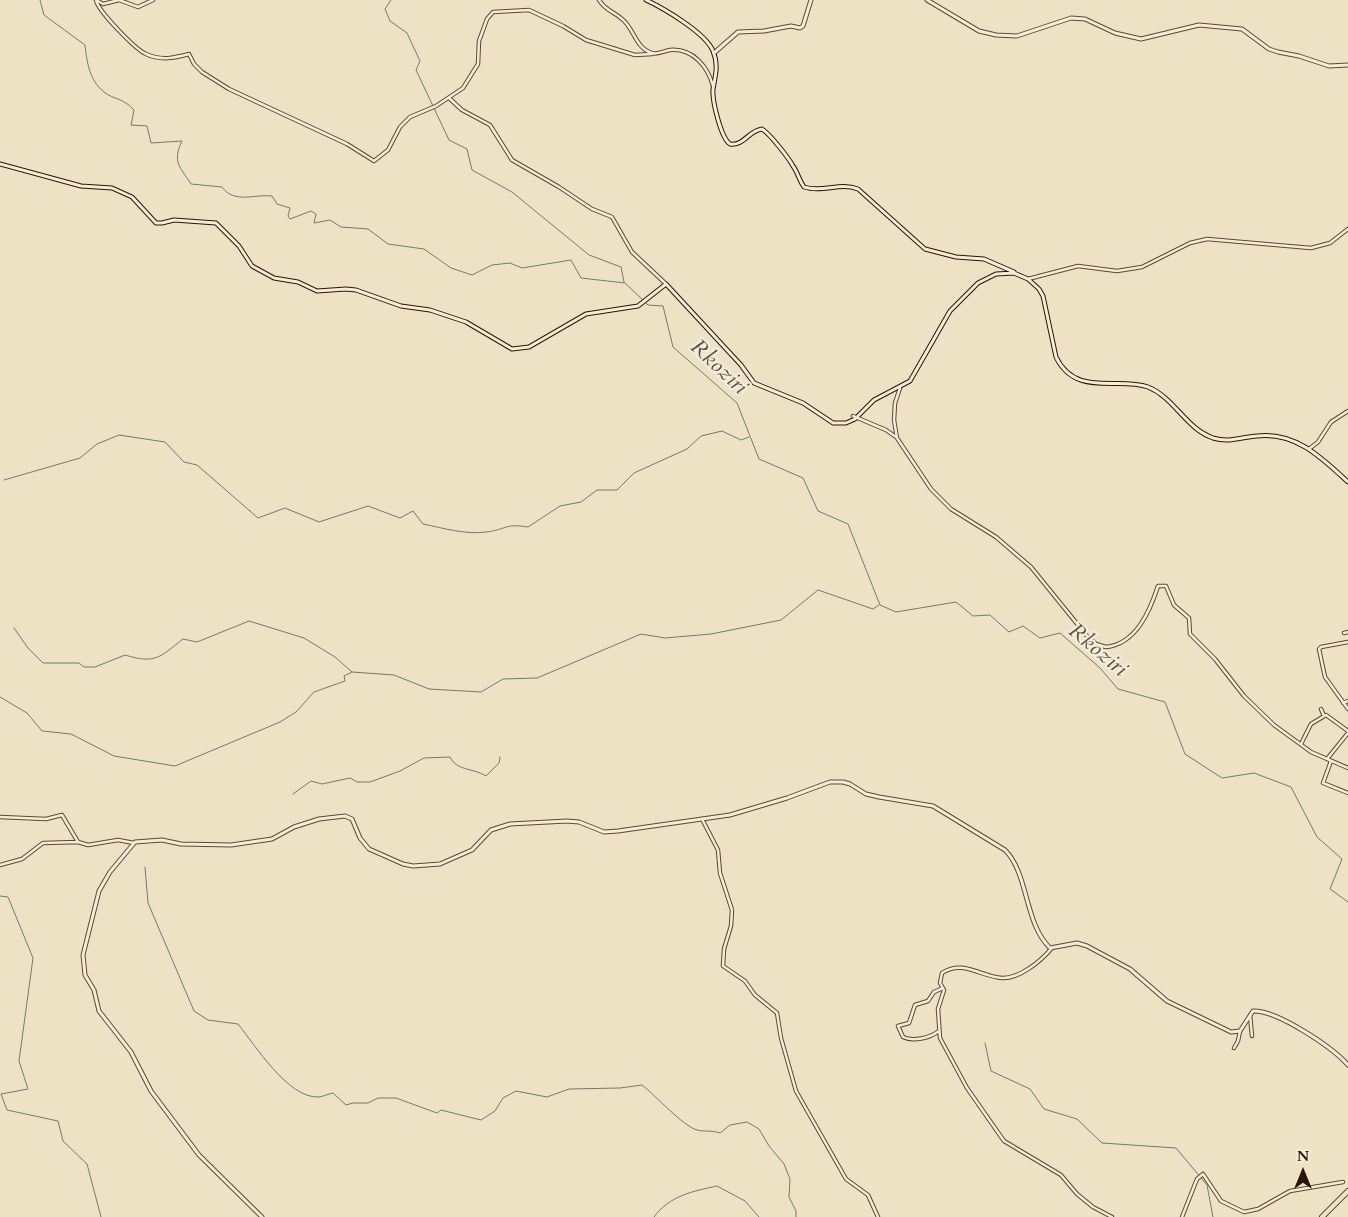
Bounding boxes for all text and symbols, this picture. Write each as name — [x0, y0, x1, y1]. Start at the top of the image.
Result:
water label: Rkoziri — [684, 335, 752, 401]
water label: Rkoziri — [1062, 619, 1132, 683]
north arrow — [1278, 1147, 1328, 1197]
text: N — [1297, 1147, 1309, 1166]

